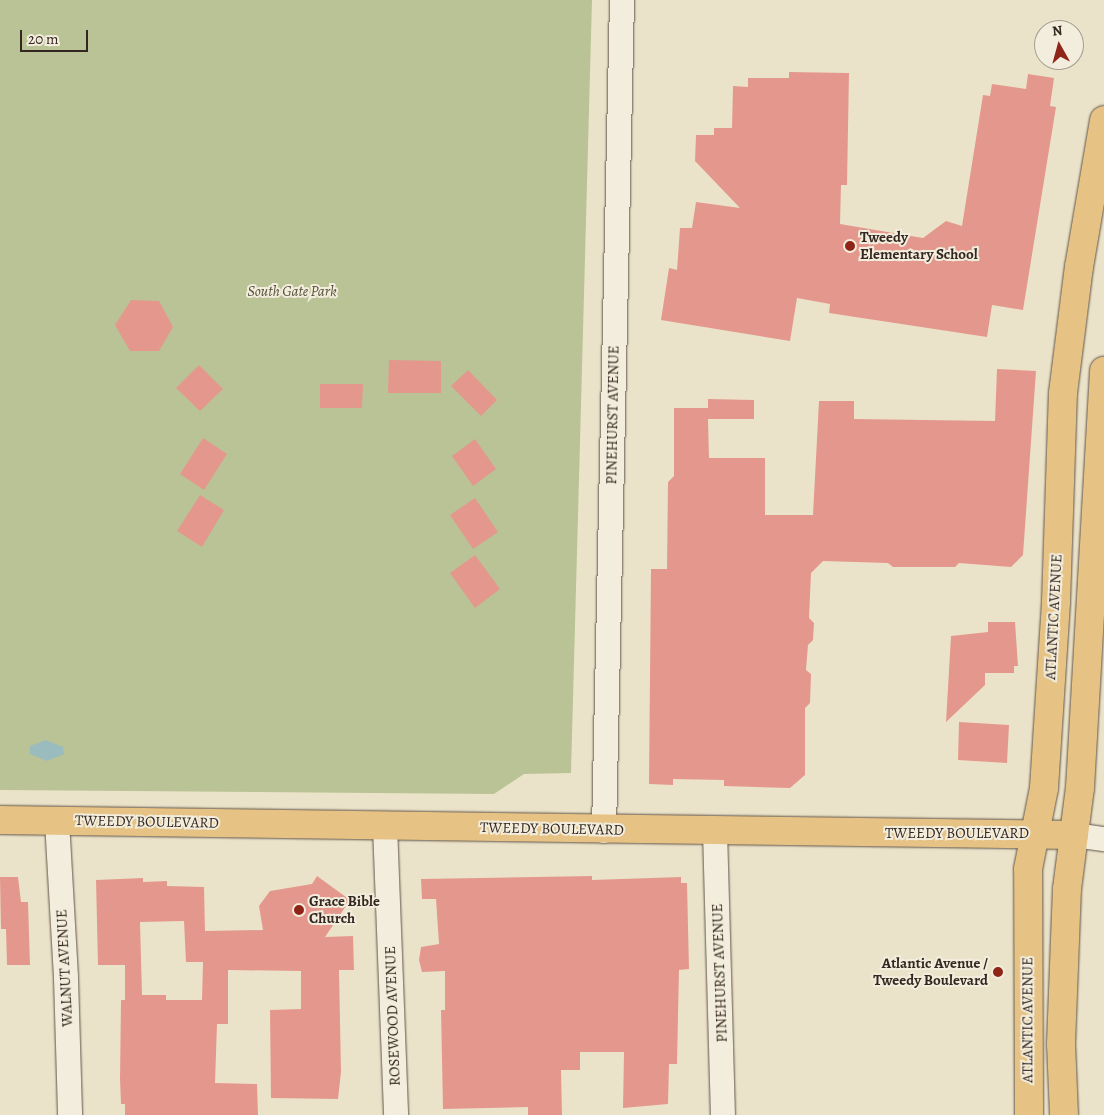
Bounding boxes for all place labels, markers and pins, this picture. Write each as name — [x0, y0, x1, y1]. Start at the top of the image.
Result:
place label: Tweedy Elementary School — [860, 228, 978, 263]
marker: Tweedy Elementary School — [844, 240, 856, 252]
place label: Grace Bible Church — [309, 892, 380, 927]
marker: Grace Bible Church — [293, 904, 305, 916]
place label: Atlantic Avenue / Tweedy Boulevard — [873, 954, 988, 989]
marker: Atlantic Avenue / Tweedy Boulevard — [992, 966, 1004, 978]

